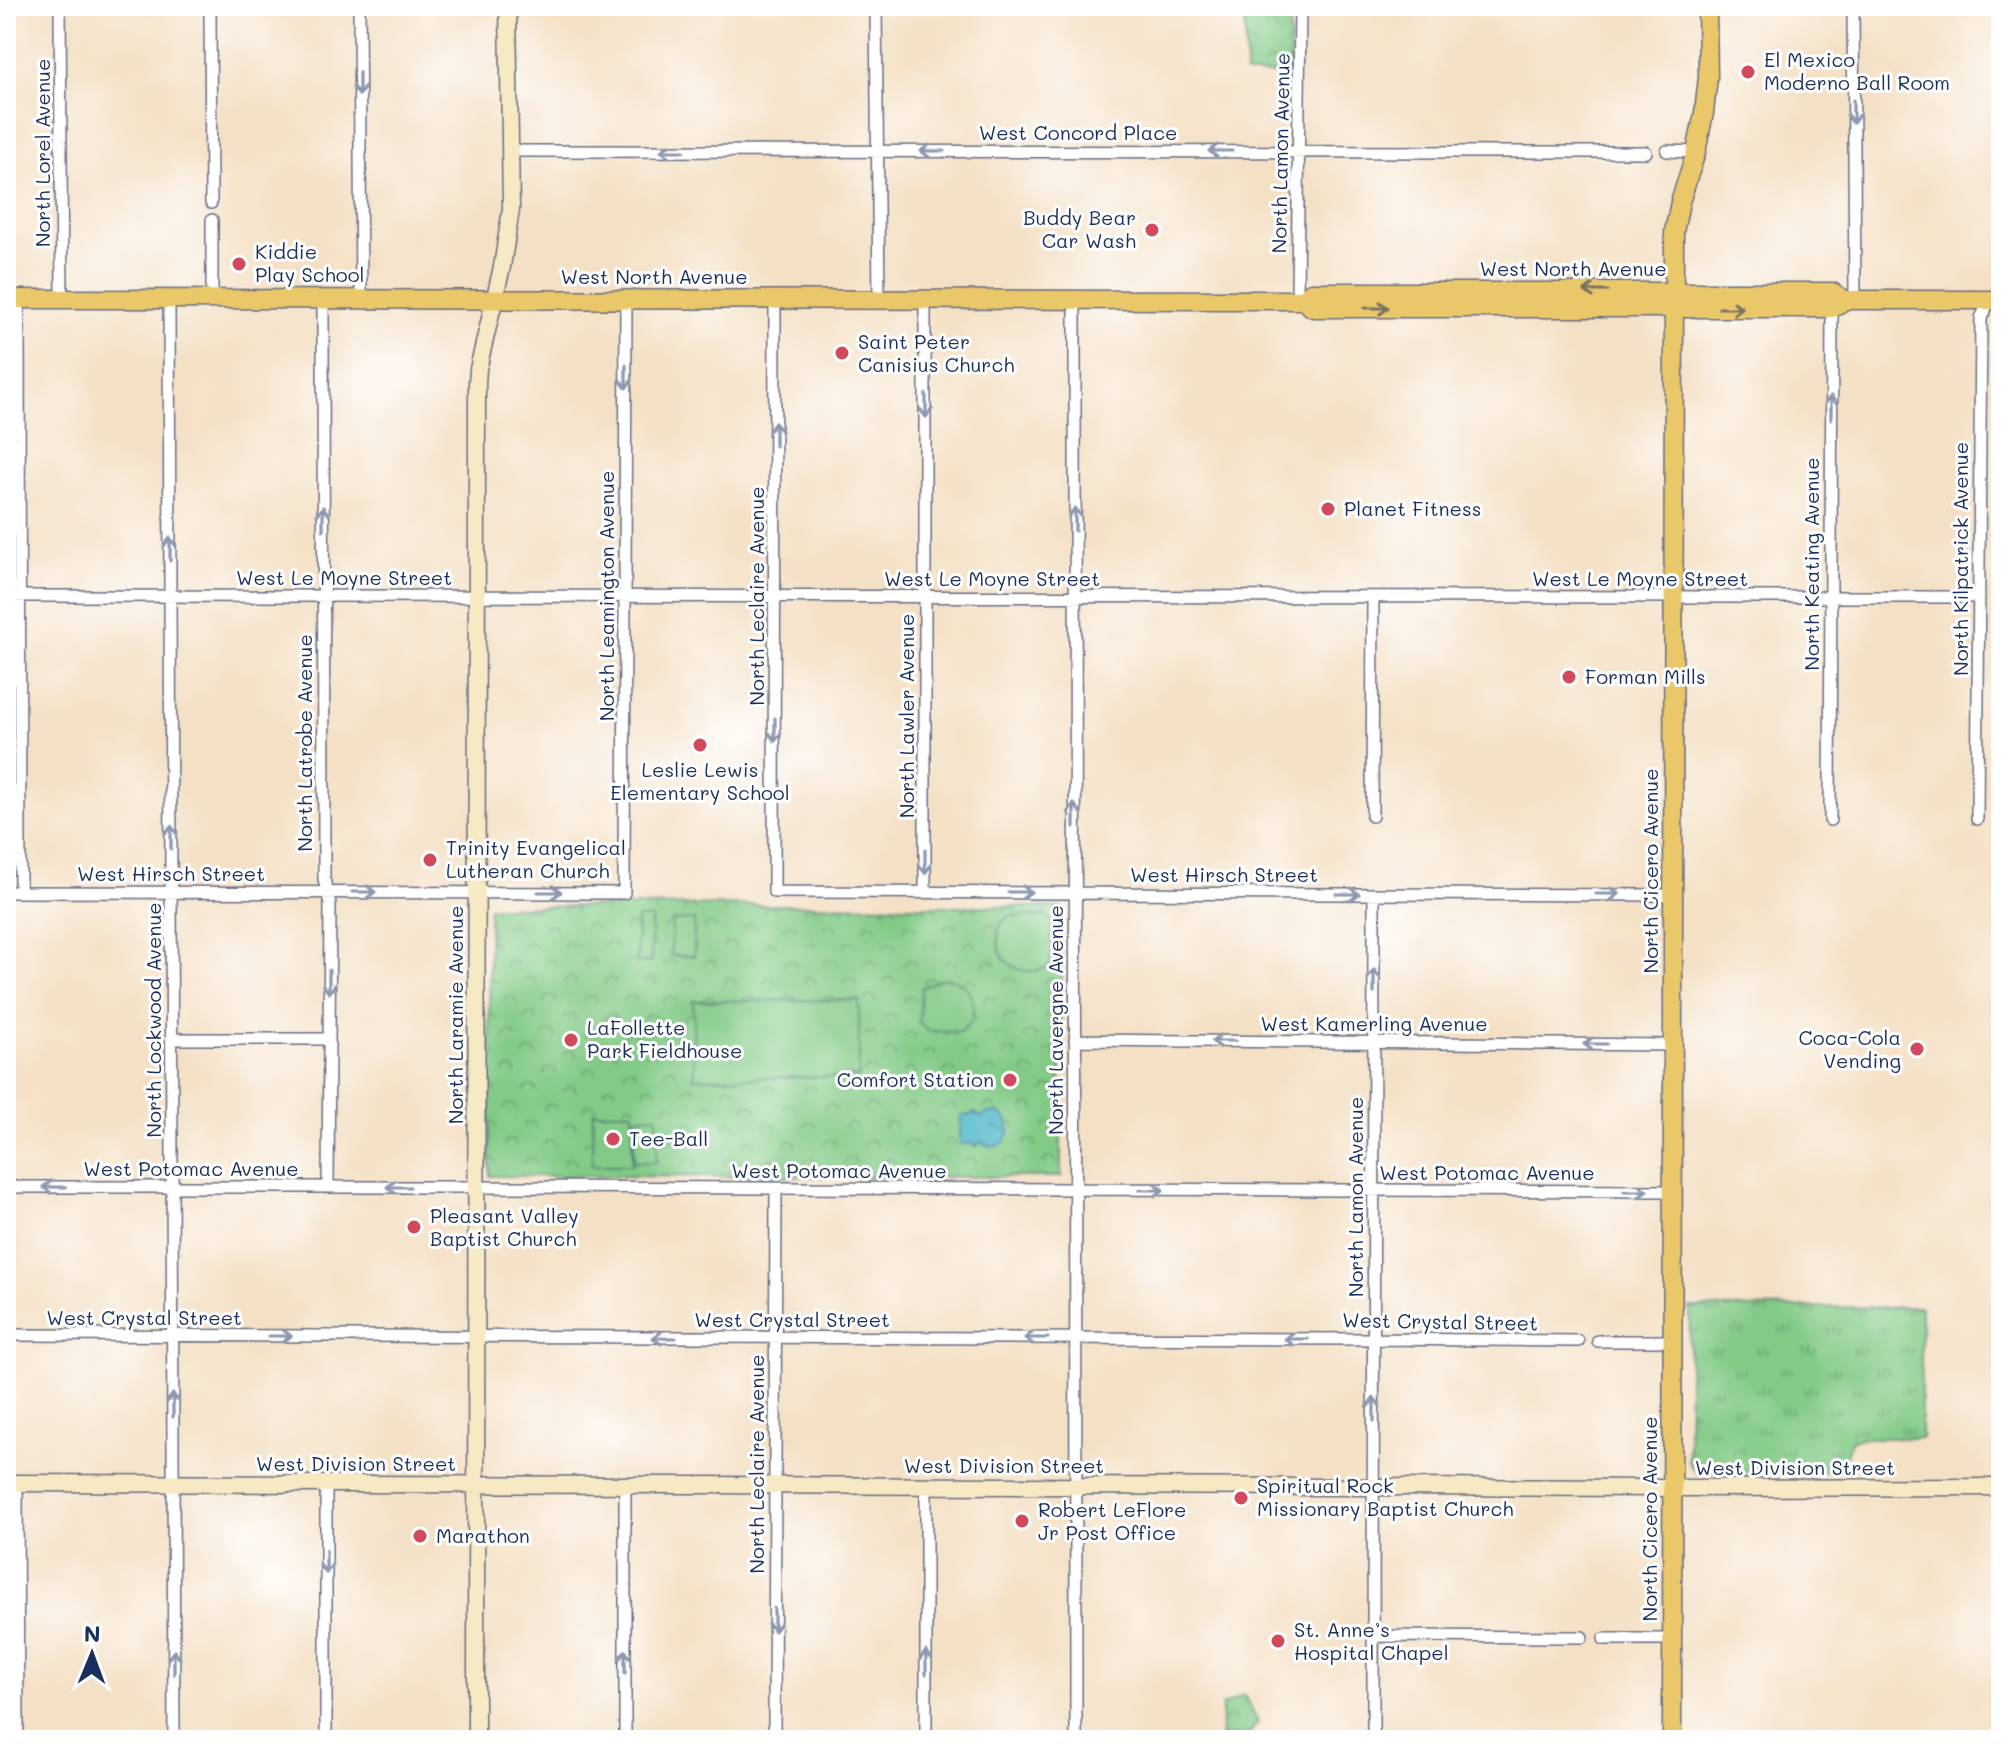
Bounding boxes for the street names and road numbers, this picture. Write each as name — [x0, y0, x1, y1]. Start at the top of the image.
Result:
street label: North Lamon Avenue — [1265, 52, 1295, 253]
street label: North Lorel Avenue — [29, 59, 55, 247]
street label: West Concord Place — [979, 119, 1177, 145]
street label: West North Avenue — [1479, 255, 1667, 281]
street label: West North Avenue — [560, 263, 748, 289]
street label: North Kilpatrick Avenue — [1947, 442, 1973, 676]
street label: North Keating Avenue — [1798, 457, 1824, 671]
street label: North Leamington Avenue — [593, 471, 619, 721]
street label: North Leclaire Avenue — [743, 486, 769, 706]
street label: West Le Moyne Street — [236, 564, 452, 590]
street label: West Le Moyne Street — [884, 565, 1100, 591]
street label: West Le Moyne Street — [1532, 565, 1748, 591]
street label: North Lawler Avenue — [893, 614, 919, 818]
street label: North Latrobe Avenue — [291, 634, 317, 852]
street label: North Cicero Avenue — [1637, 768, 1663, 974]
street label: West Hirsch Street — [77, 860, 265, 886]
street label: West Hirsch Street — [1130, 861, 1318, 887]
street label: North Lockwood Avenue — [140, 902, 166, 1138]
street label: North Lavergne Avenue — [1042, 905, 1068, 1135]
street label: North Laramie Avenue — [442, 906, 468, 1124]
street label: West Kamerling Avenue — [1260, 1010, 1488, 1036]
street label: North Lamon Avenue — [1342, 1097, 1368, 1297]
street label: West Potomac Avenue — [83, 1155, 299, 1181]
street label: West Potomac Avenue — [731, 1157, 947, 1183]
street label: West Potomac Avenue — [1379, 1159, 1595, 1185]
street label: West Crystal Street — [46, 1304, 242, 1330]
street label: West Crystal Street — [694, 1306, 890, 1332]
street label: West Crystal Street — [1342, 1306, 1538, 1336]
street label: North Leclaire Avenue — [743, 1354, 769, 1574]
street label: North Cicero Avenue — [1636, 1416, 1662, 1622]
street label: West Division Street — [256, 1450, 456, 1476]
street label: West Division Street — [904, 1452, 1104, 1478]
street label: West Division Street — [1695, 1454, 1895, 1480]

